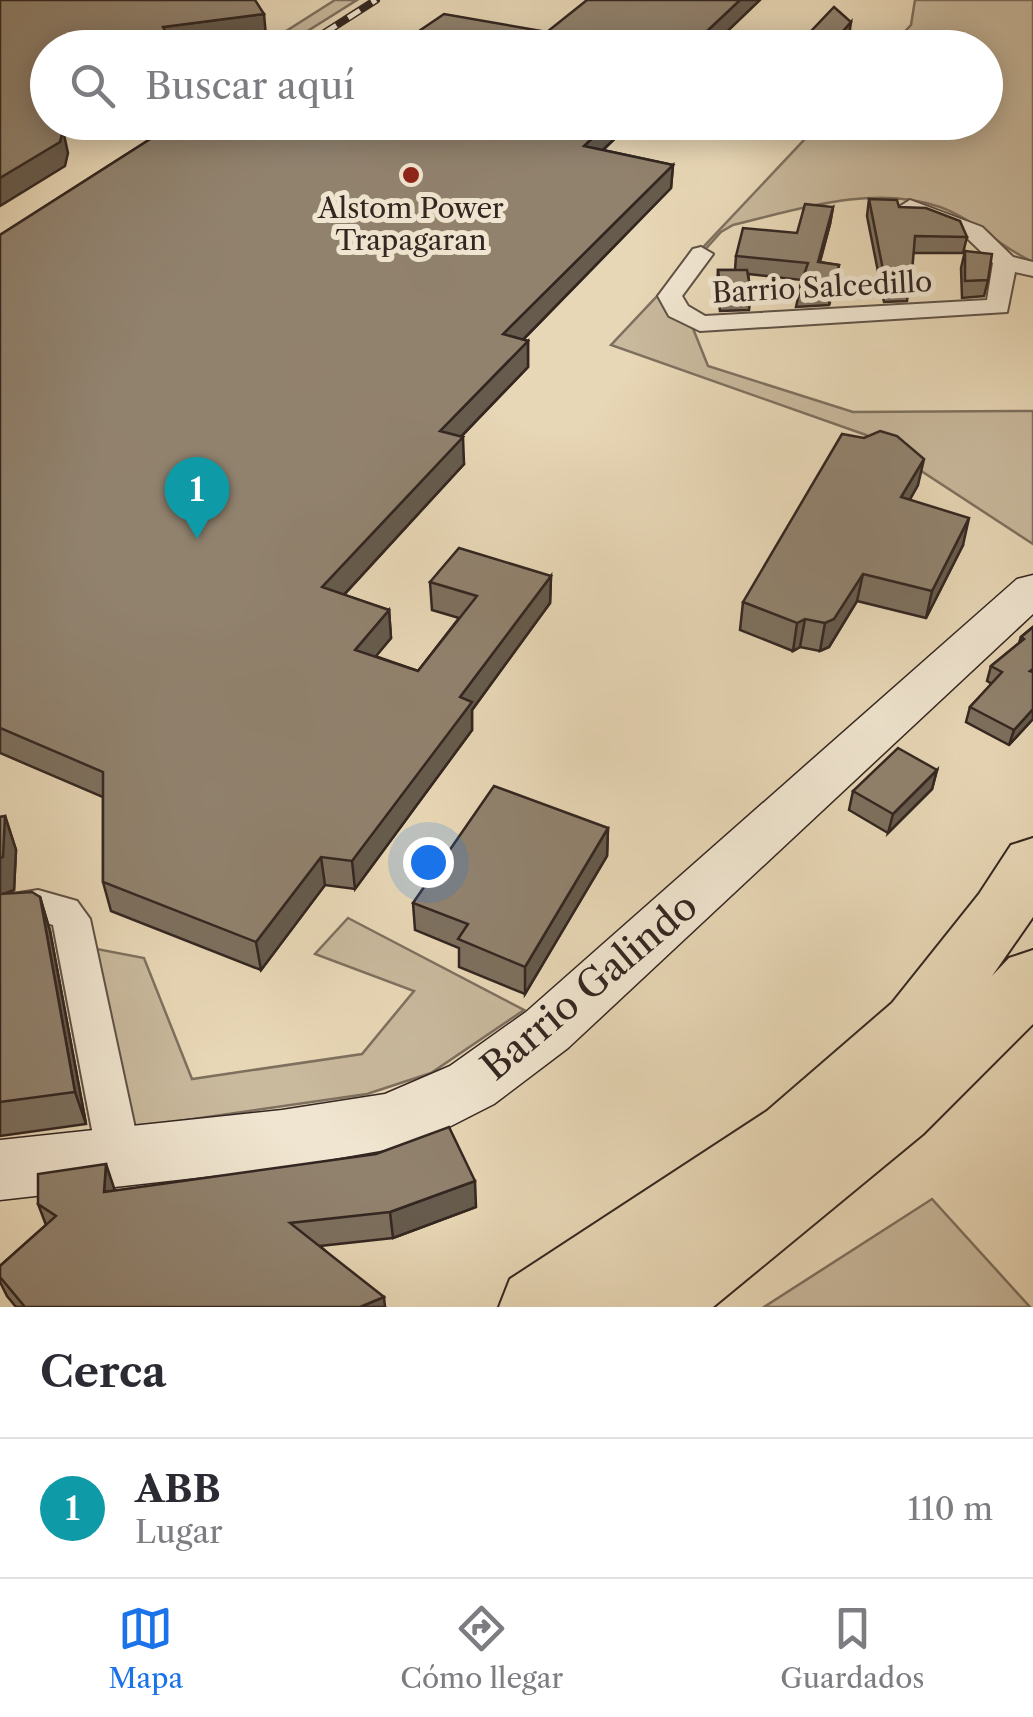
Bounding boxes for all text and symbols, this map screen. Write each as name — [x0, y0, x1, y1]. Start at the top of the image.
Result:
search box — [30, 30, 1003, 140]
icon: search — [65, 58, 120, 113]
text: Buscar aquí — [145, 62, 355, 109]
marker: Alstom Power Trapagaran — [400, 164, 422, 186]
place label: Alstom Power Trapagaran — [317, 191, 504, 257]
street label: Barrio Salcedillo — [711, 264, 933, 310]
pin: 1 — [164, 456, 230, 539]
your location — [403, 837, 454, 888]
street label: Barrio Galindo — [472, 882, 706, 1090]
text: Cerca — [40, 1346, 166, 1398]
text: ABB — [135, 1465, 221, 1512]
text: 1 — [65, 1489, 80, 1528]
text: 110 m — [907, 1489, 993, 1528]
text: Lugar — [135, 1512, 223, 1551]
tab: Mapa — [108, 1601, 183, 1695]
tab: Cómo llegar — [400, 1601, 563, 1695]
tab: Guardados — [780, 1601, 925, 1695]

